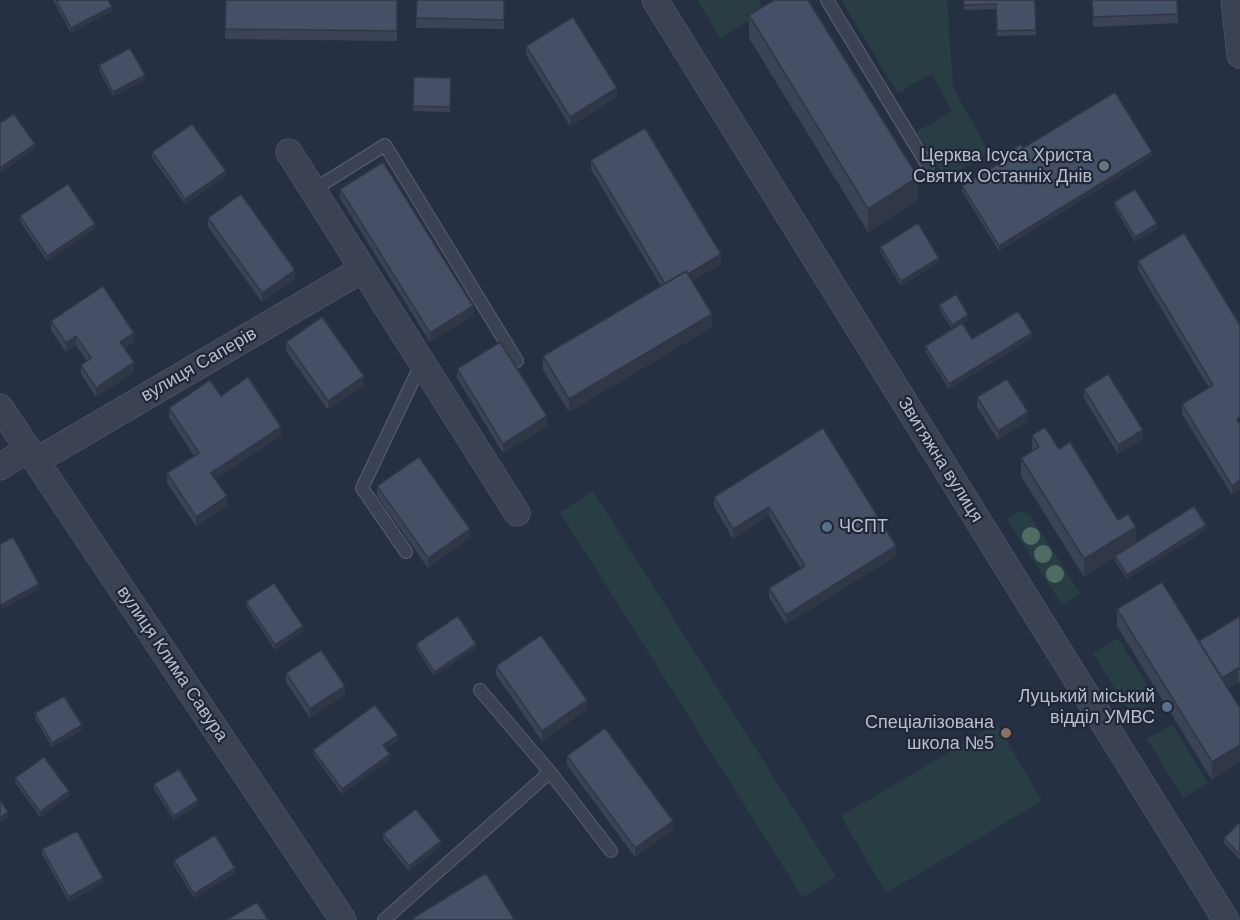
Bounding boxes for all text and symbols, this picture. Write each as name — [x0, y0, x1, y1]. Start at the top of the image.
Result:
place label: Церква Ісуса Христа Святих Останніх Днів — [913, 145, 1092, 188]
marker: Церква Ісуса Христа Святих Останніх Днів — [1097, 159, 1111, 173]
street label: вулиця Саперів — [137, 323, 261, 407]
street label: Звитяжна вулиця — [893, 393, 987, 527]
place label: ЧСПТ — [839, 516, 888, 538]
marker: ЧСПТ — [820, 520, 834, 534]
street label: вулиця Клима Савура — [112, 582, 232, 746]
place label: Луцький міський відділ УМВС — [1019, 686, 1155, 728]
marker: Луцький міський відділ УМВС — [1160, 700, 1174, 714]
place label: Спеціалізована школа №5 — [865, 712, 994, 754]
marker: Спеціалізована школа №5 — [999, 726, 1013, 740]

